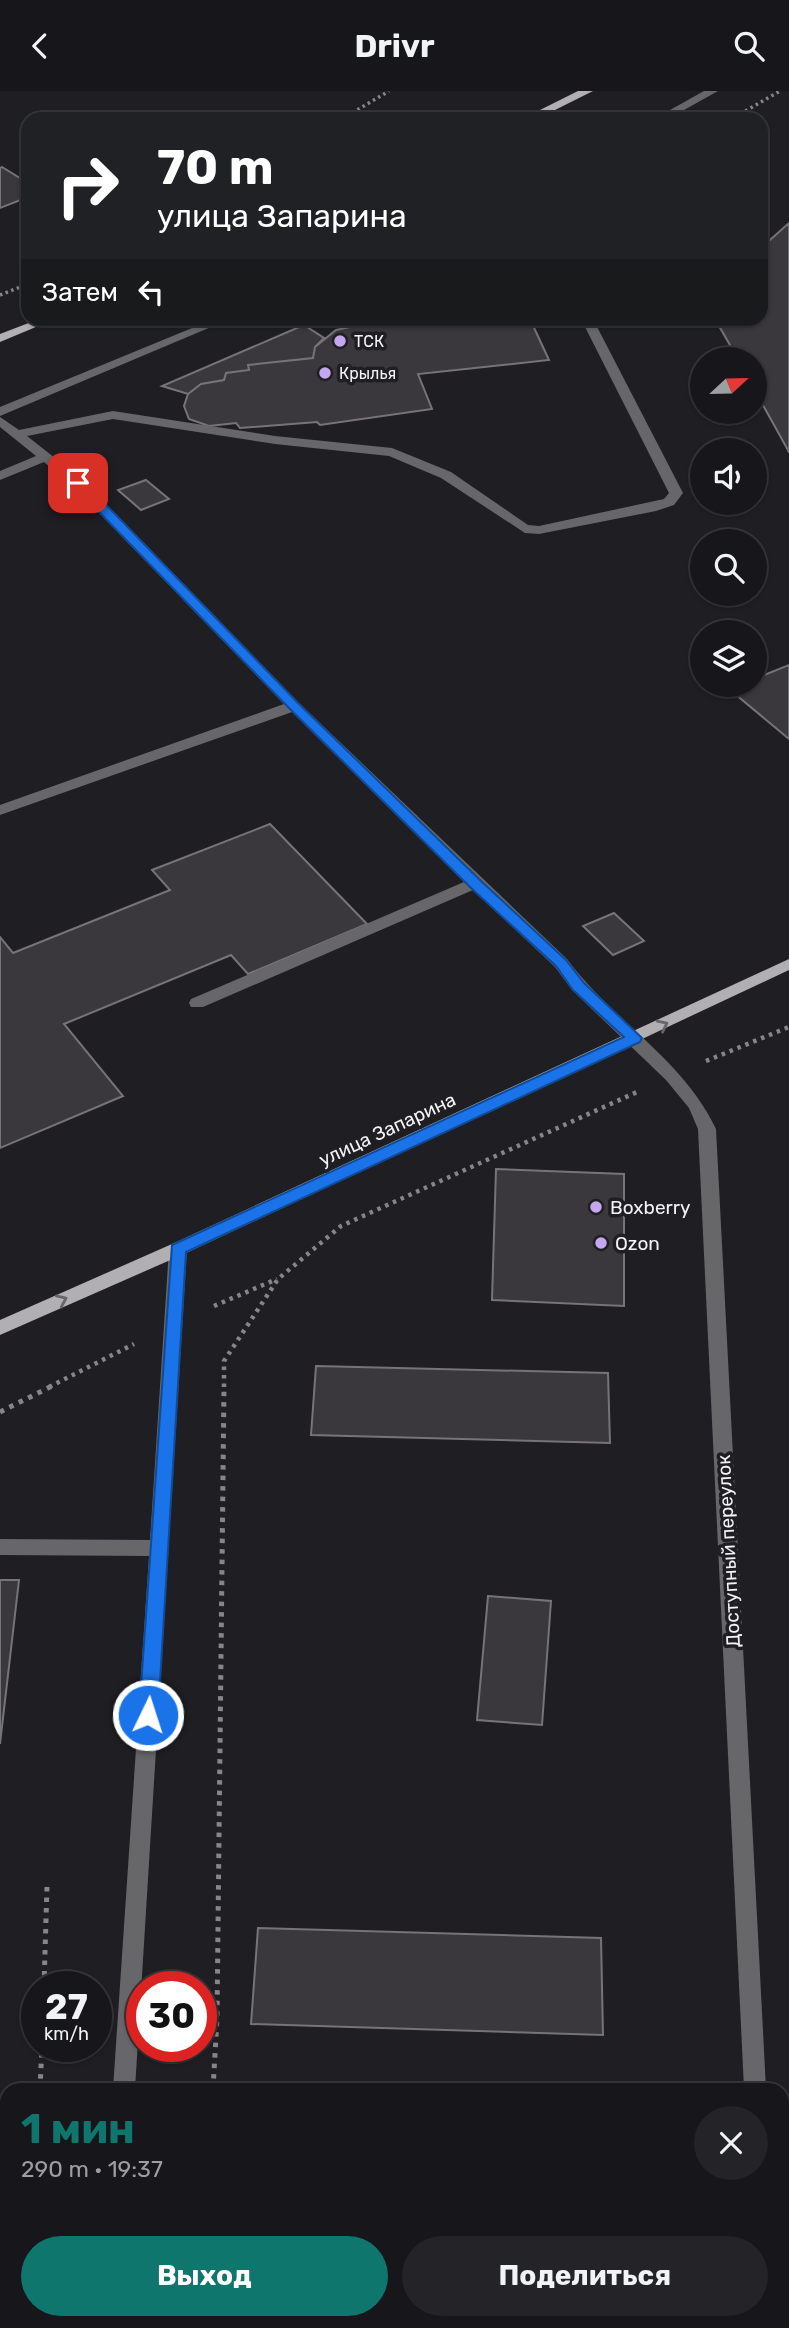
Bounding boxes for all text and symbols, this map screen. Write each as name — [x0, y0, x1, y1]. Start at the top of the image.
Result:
icon: back — [21, 27, 59, 65]
text: Drivr — [354, 27, 435, 65]
icon: search — [730, 27, 768, 65]
text: 70 m — [157, 138, 274, 196]
icon: right — [42, 140, 133, 231]
text: улица Запарина — [157, 197, 407, 235]
icon: left — [132, 273, 170, 311]
text: Затем — [42, 277, 118, 308]
place label: ТСК — [354, 332, 384, 351]
marker: ТСК — [332, 333, 348, 349]
north arrow — [690, 347, 766, 423]
map controls — [690, 347, 767, 697]
place label: Крылья — [339, 364, 396, 383]
marker: Крылья — [317, 365, 333, 381]
button: sound — [690, 438, 767, 515]
pin — [48, 453, 108, 513]
icon: arrive — [59, 464, 97, 502]
button: search — [690, 529, 767, 606]
button: layers — [690, 620, 767, 697]
one-way arrow — [656, 1019, 668, 1033]
street label: улица Запарина — [315, 1088, 459, 1171]
place label: Boxberry — [610, 1196, 690, 1219]
marker: Boxberry — [588, 1199, 604, 1215]
place label: Ozon — [615, 1232, 660, 1255]
marker: Ozon — [593, 1235, 609, 1251]
one-way arrow — [55, 1294, 68, 1308]
street label: Доступный переулок — [712, 1454, 745, 1648]
position arrow — [111, 1678, 185, 1752]
speed limit sign: 30 — [126, 1971, 217, 2062]
text: 27 — [45, 1986, 88, 2028]
text: km/h — [44, 2023, 89, 2045]
text: 1 мин — [21, 2104, 135, 2154]
button: close — [694, 2106, 768, 2180]
text: 290 m · 19:37 — [21, 2155, 163, 2183]
button: Выход — [21, 2236, 388, 2316]
button: Поделиться — [402, 2236, 768, 2316]

